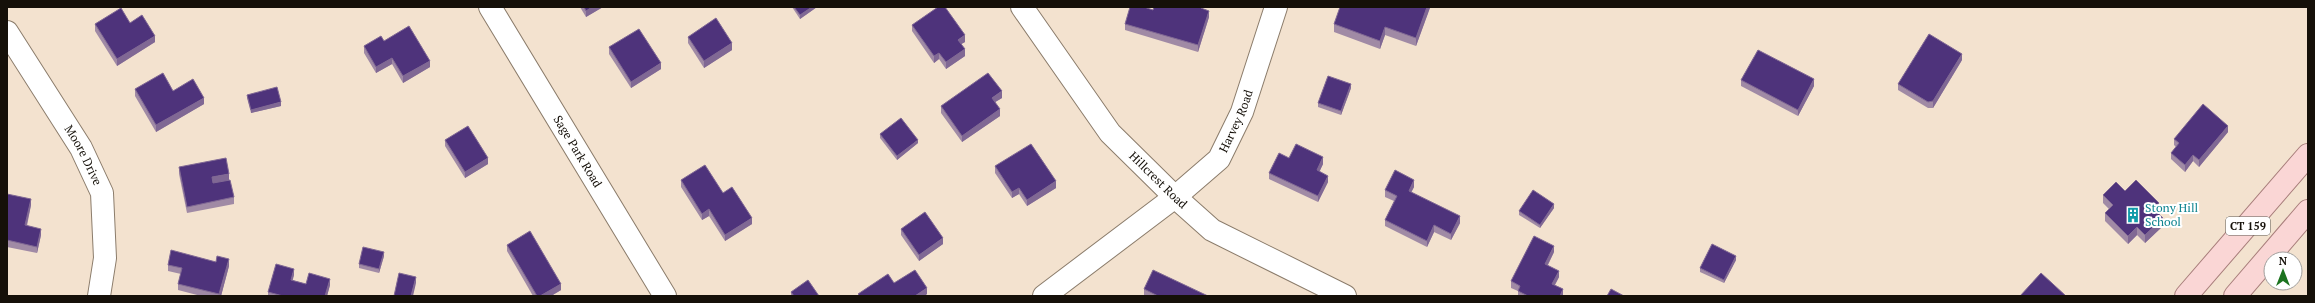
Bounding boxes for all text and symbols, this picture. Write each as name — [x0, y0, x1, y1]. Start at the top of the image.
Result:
street label: Harvey Road — [1215, 87, 1256, 155]
street label: Sage Park Road — [550, 113, 606, 190]
street label: Moore Drive — [61, 122, 105, 188]
street label: Hillcrest Road — [1126, 148, 1191, 212]
place label: Stony Hill School — [2145, 200, 2199, 229]
building icon: Stony Hill School — [2124, 206, 2142, 224]
road number: CT 159 — [2226, 217, 2270, 235]
north arrow — [2263, 251, 2303, 291]
text: N — [2279, 254, 2288, 268]

